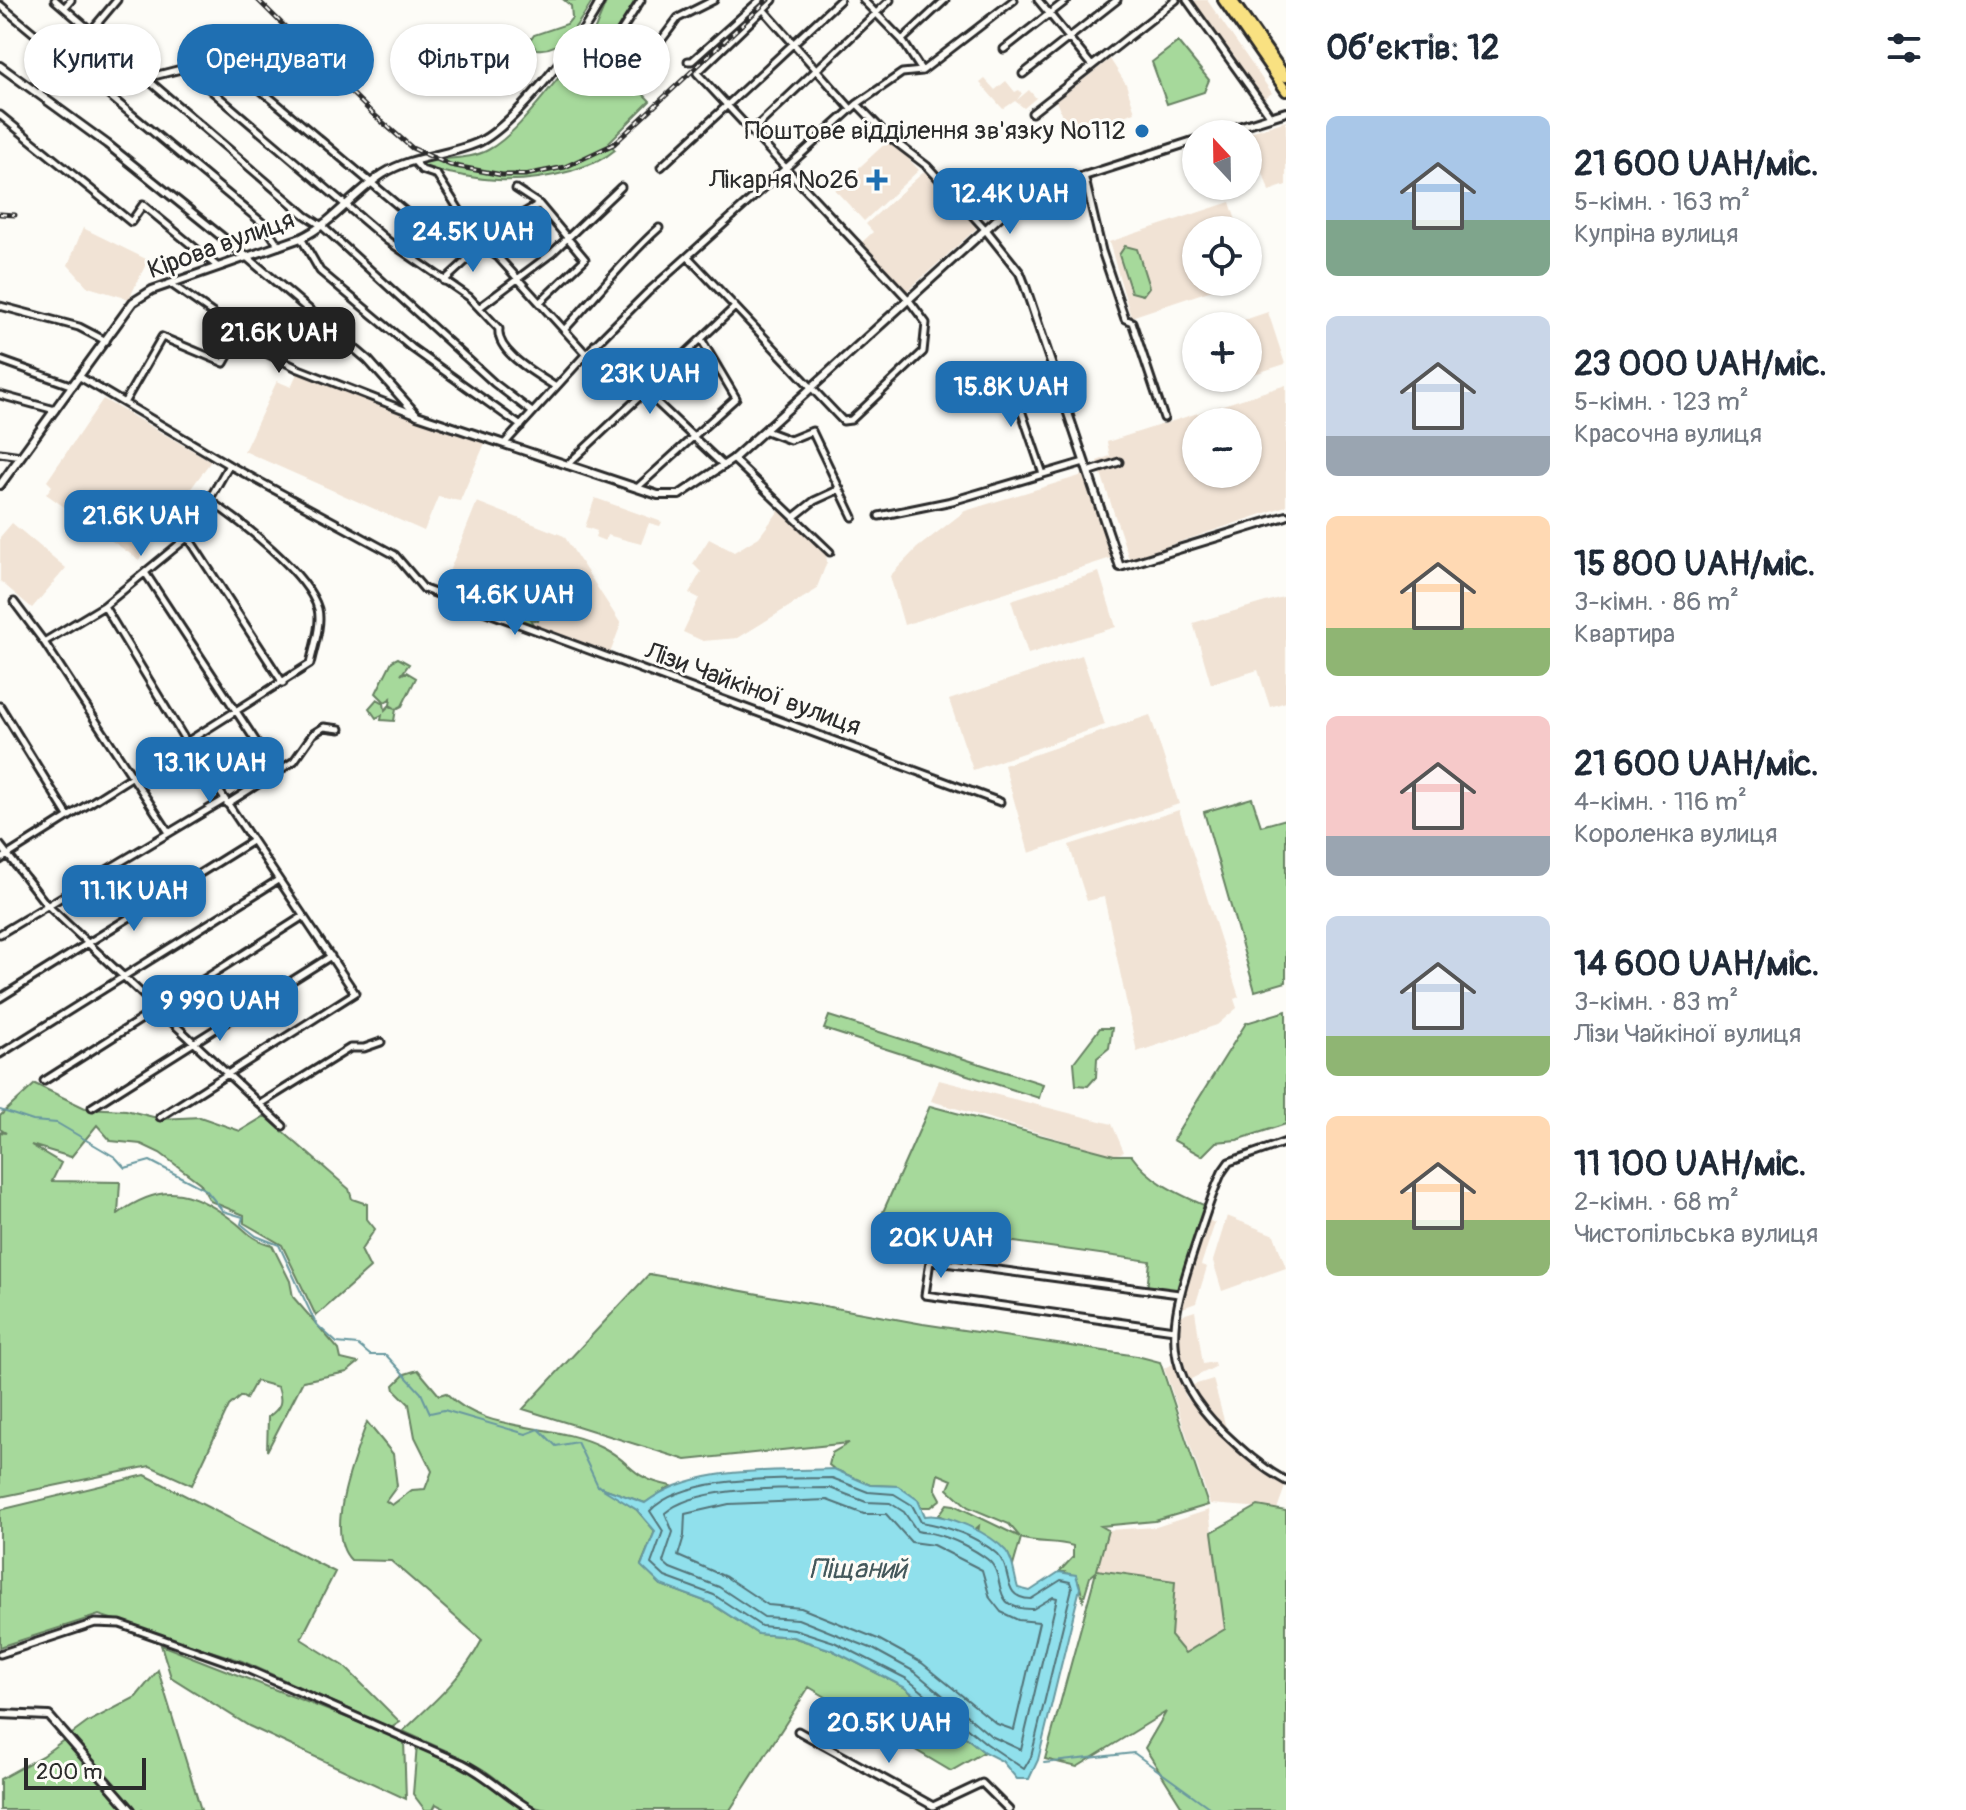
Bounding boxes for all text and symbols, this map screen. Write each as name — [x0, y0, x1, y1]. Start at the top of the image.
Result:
chip: Купити — [24, 24, 161, 96]
chip: Орендувати — [177, 24, 374, 96]
chip: Фільтри — [390, 24, 537, 96]
chip: Нове — [553, 24, 670, 96]
icon: filters — [1882, 26, 1926, 70]
text: Об’єктів: 12 — [1326, 27, 1500, 70]
place label: Поштове відділення зв'язку №112 — [744, 115, 1126, 147]
north arrow — [1182, 120, 1262, 200]
map controls — [1182, 120, 1262, 488]
marker: Поштове відділення зв'язку №112 — [1133, 122, 1151, 140]
text: 21 600 UAH/міс. — [1574, 143, 1819, 186]
icon: home — [1390, 148, 1486, 244]
place label: Лікарня №26 — [708, 164, 859, 196]
pin: 12.4K UAH — [918, 168, 1102, 236]
marker: Лікарня №26 — [866, 169, 888, 191]
text: 12.4K UAH — [951, 178, 1069, 210]
text: 5-кімн. · 163 m² — [1574, 186, 1750, 218]
street label: Кірова вулиця — [143, 204, 299, 286]
pin: 24.5K UAH — [381, 206, 565, 274]
text: 24.5K UAH — [412, 216, 534, 248]
button: locate — [1182, 216, 1262, 296]
text: Купріна вулиця — [1574, 218, 1739, 250]
pin: 21.6K UAH — [187, 307, 371, 375]
button: + — [1182, 312, 1262, 392]
text: 21.6K UAH — [220, 317, 338, 349]
text: 23 000 UAH/міс. — [1574, 343, 1827, 386]
pin: 23K UAH — [576, 348, 724, 416]
icon: home — [1390, 348, 1486, 444]
text: 23K UAH — [600, 358, 700, 390]
pin: 15.8K UAH — [919, 361, 1103, 429]
text: 15.8K UAH — [954, 371, 1068, 403]
text: 5-кімн. · 123 m² — [1574, 386, 1749, 418]
button: − — [1182, 408, 1262, 488]
text: Красочна вулиця — [1574, 418, 1762, 450]
pin: 21.6K UAH — [49, 490, 233, 558]
text: 21.6K UAH — [82, 500, 200, 532]
text: 15 800 UAH/міс. — [1574, 543, 1816, 586]
icon: home — [1390, 548, 1486, 644]
pin: 14.6K UAH — [423, 569, 607, 637]
text: 14.6K UAH — [456, 579, 574, 611]
text: 3-кімн. · 86 m² — [1574, 586, 1739, 618]
text: Квартира — [1574, 618, 1675, 650]
street label: Лізи Чайкіної вулиця — [640, 635, 865, 743]
pin: 13.1K UAH — [118, 737, 302, 805]
text: 21 600 UAH/міс. — [1574, 743, 1819, 786]
text: 13.1K UAH — [154, 747, 266, 779]
icon: home — [1390, 748, 1486, 844]
text: 4-кімн. · 116 m² — [1574, 786, 1747, 818]
text: Короленка вулиця — [1574, 818, 1777, 850]
pin: 11.1K UAH — [42, 865, 226, 933]
text: 11.1K UAH — [80, 875, 188, 907]
text: 14 600 UAH/міс. — [1574, 943, 1819, 986]
icon: home — [1390, 948, 1486, 1044]
pin: 9 990 UAH — [128, 975, 312, 1043]
text: 9 990 UAH — [160, 985, 280, 1017]
text: 3-кімн. · 83 m² — [1574, 986, 1738, 1018]
text: Лізи Чайкіної вулиця — [1574, 1018, 1801, 1050]
text: 11 100 UAH/міс. — [1574, 1143, 1807, 1186]
icon: home — [1390, 1148, 1486, 1244]
text: 2-кімн. · 68 m² — [1574, 1186, 1739, 1218]
pin: 20K UAH — [867, 1212, 1015, 1280]
text: Чистопільська вулиця — [1574, 1218, 1818, 1250]
text: 20K UAH — [889, 1222, 993, 1254]
water label: Піщаний — [809, 1552, 909, 1587]
pin: 20.5K UAH — [797, 1697, 981, 1765]
text: 20.5K UAH — [827, 1707, 951, 1739]
scale bar — [24, 1754, 146, 1790]
text: 200 m — [36, 1758, 103, 1786]

